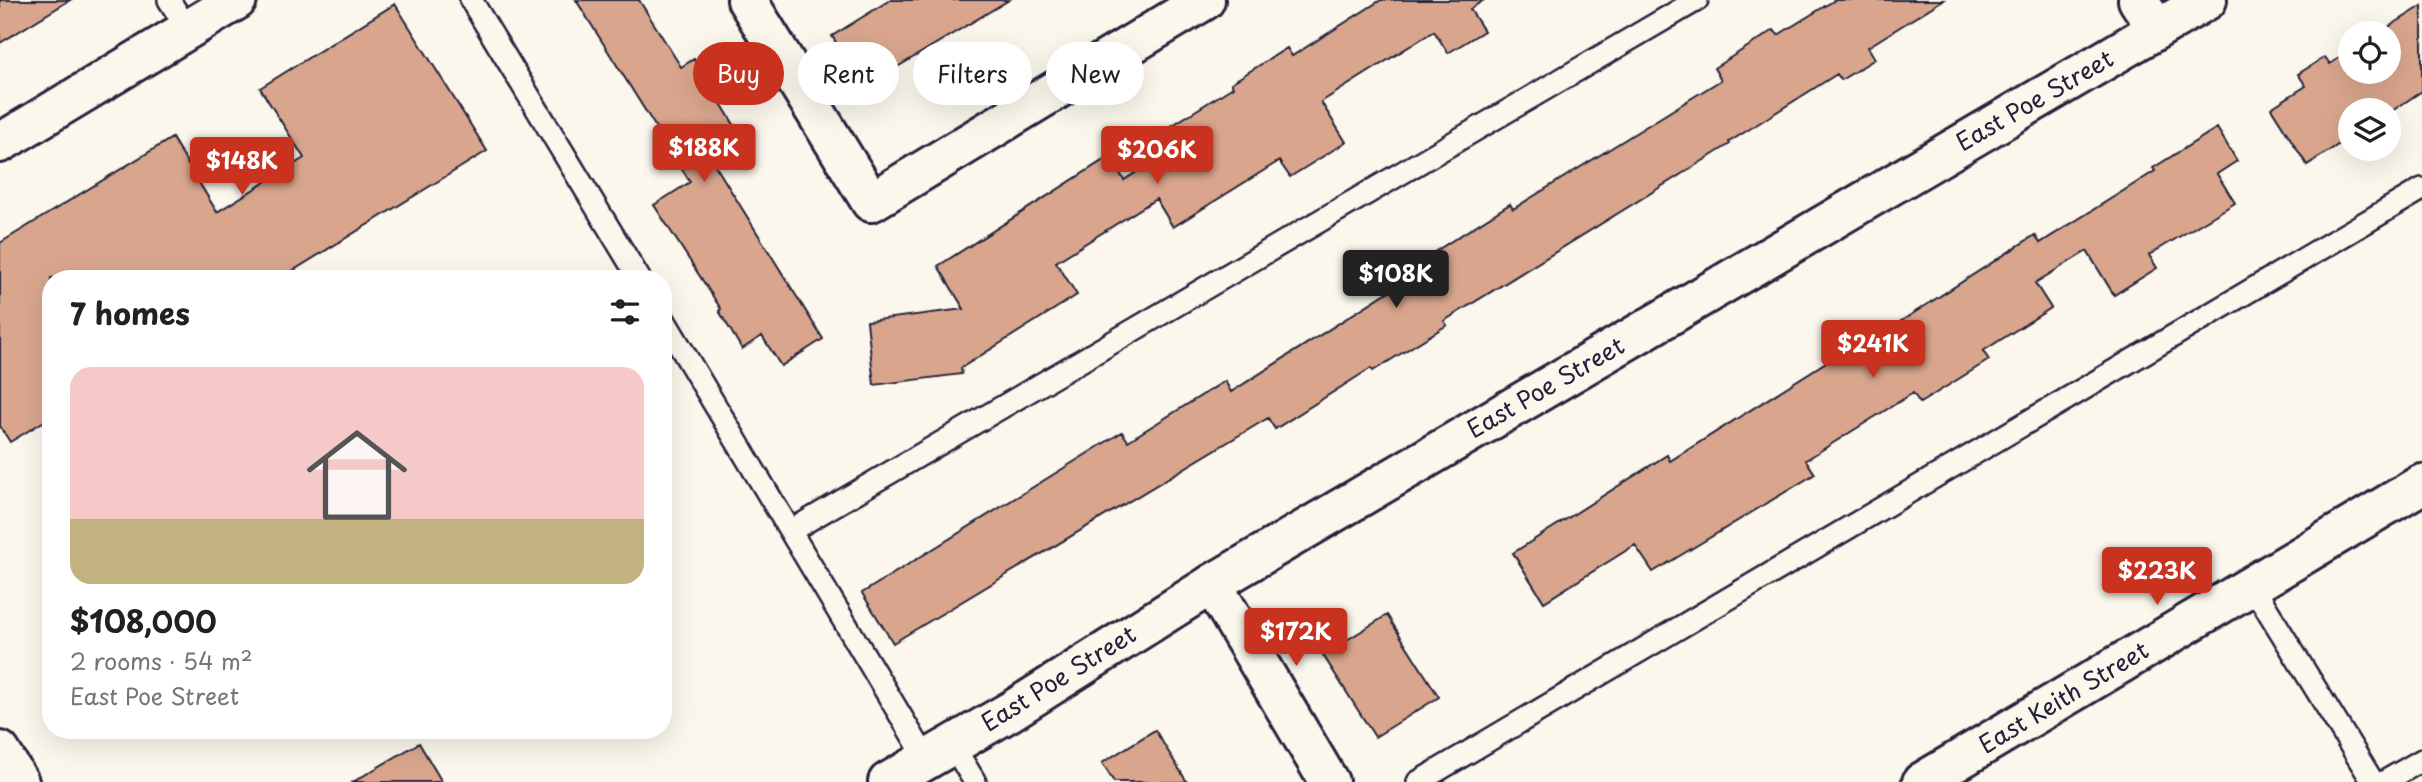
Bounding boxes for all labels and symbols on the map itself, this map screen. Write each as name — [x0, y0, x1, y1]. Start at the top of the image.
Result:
street label: East Poe Street — [1949, 39, 2120, 159]
pin: $188K — [655, 124, 753, 184]
pin: $206K — [1108, 127, 1206, 186]
pin: $148K — [193, 138, 291, 197]
pin: $108K — [1347, 250, 1445, 310]
pin: $241K — [1824, 320, 1922, 380]
street label: East Poe Street — [1460, 326, 1631, 446]
pin: $223K — [2108, 548, 2206, 607]
pin: $172K — [1247, 608, 1345, 668]
street label: East Poe Street — [974, 615, 1143, 739]
street label: East Keith Street — [1971, 631, 2155, 761]

